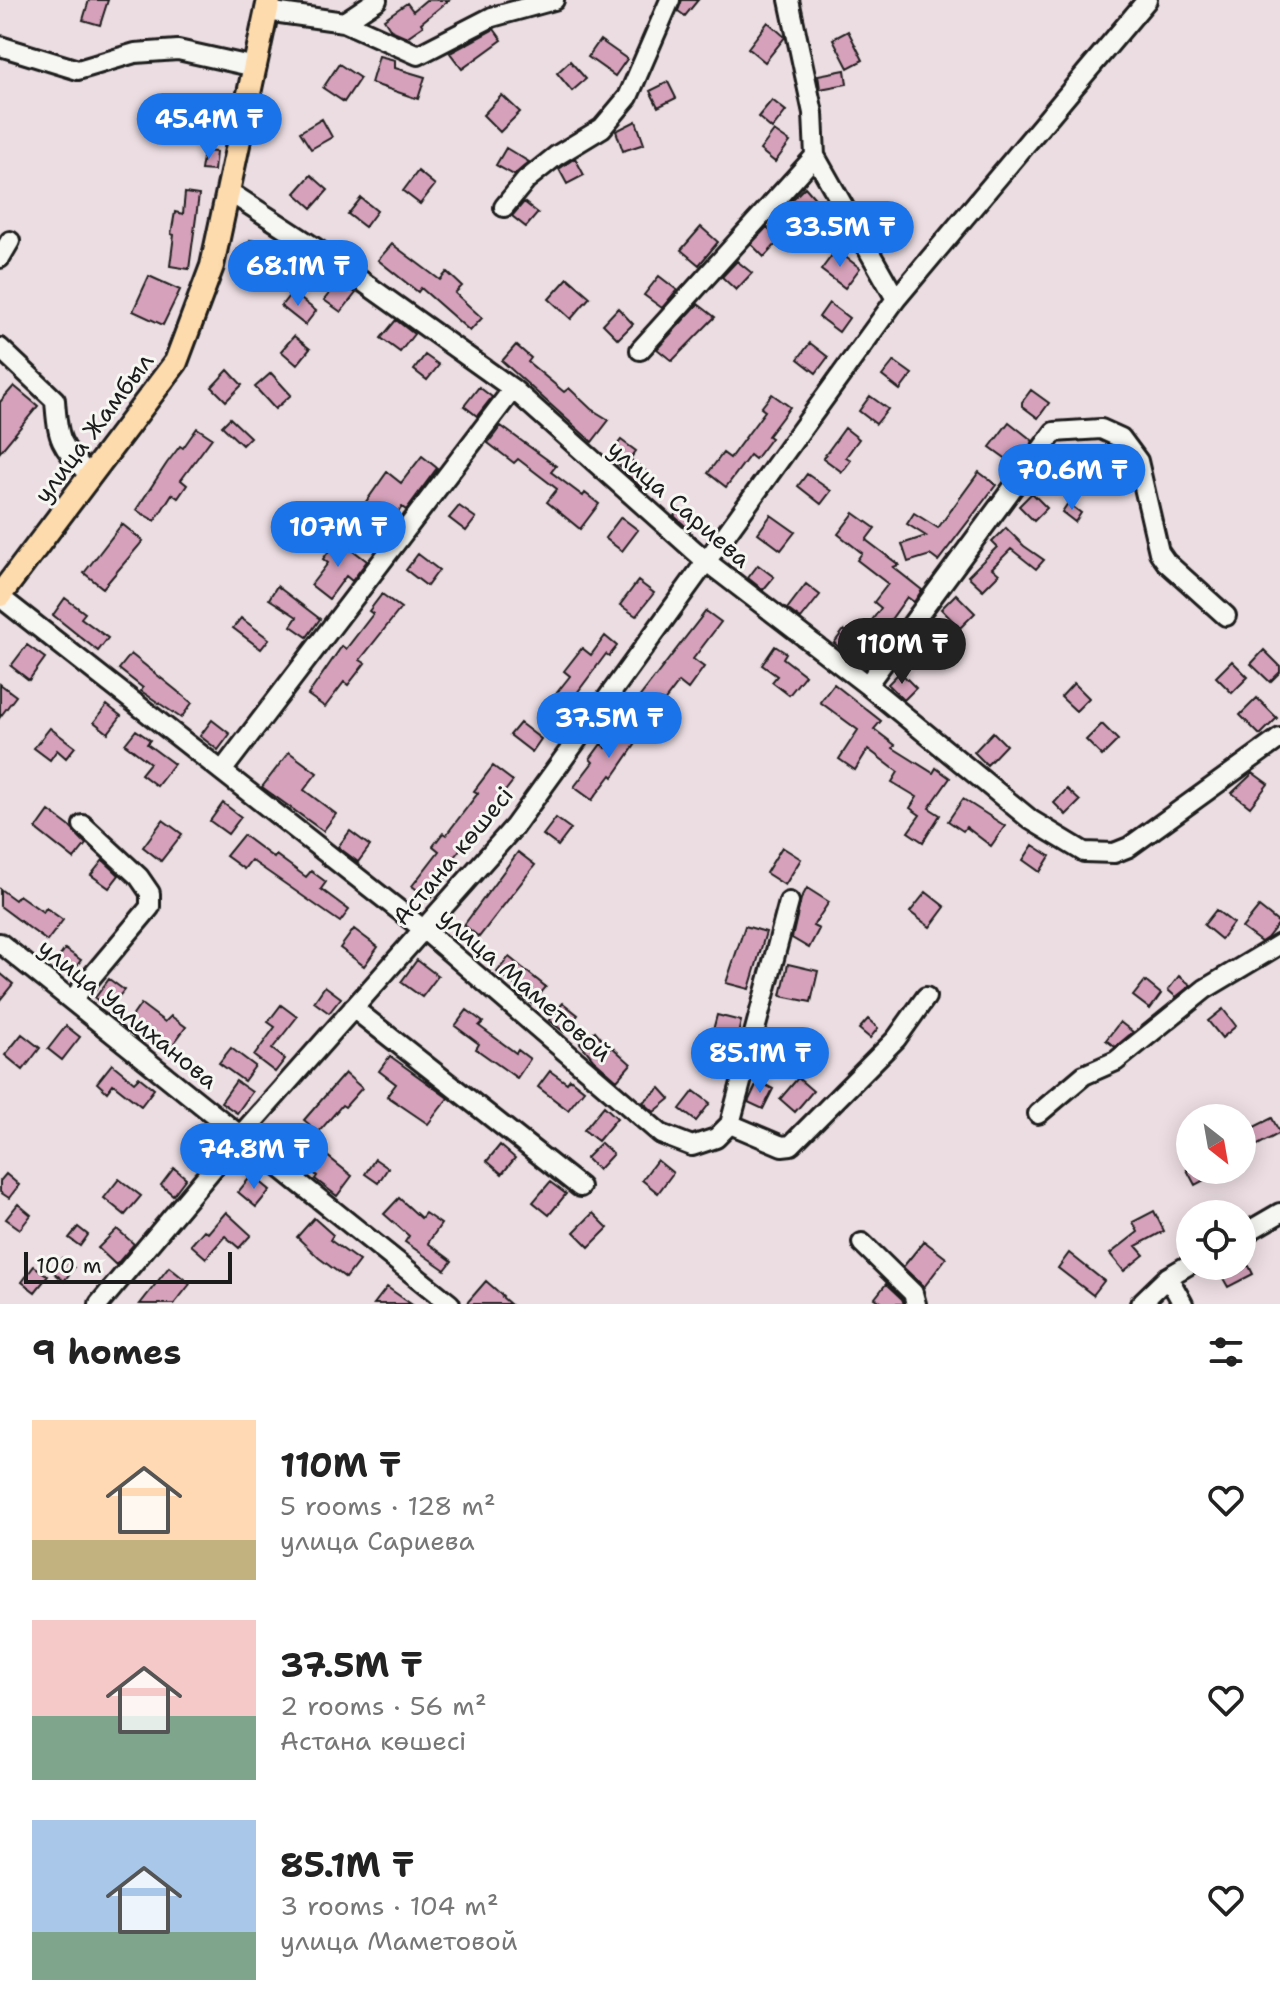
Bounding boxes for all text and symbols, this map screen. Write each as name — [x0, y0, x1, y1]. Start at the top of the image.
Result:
pin: 45.4M ₸ — [135, 93, 283, 161]
text: 45.4M ₸ — [155, 101, 263, 136]
pin: 33.5M ₸ — [766, 201, 914, 269]
text: 33.5M ₸ — [785, 209, 895, 244]
pin: 68.1M ₸ — [224, 240, 372, 308]
text: 68.1M ₸ — [246, 248, 350, 283]
street label: улица Жамбыл — [27, 346, 161, 510]
street label: улица Сариева — [601, 433, 757, 575]
pin: 70.6M ₸ — [998, 444, 1146, 512]
text: 70.6M ₸ — [1016, 452, 1128, 487]
pin: 107M ₸ — [273, 501, 403, 569]
text: 107M ₸ — [289, 509, 387, 544]
pin: 110M ₸ — [837, 618, 967, 686]
text: 110M ₸ — [856, 626, 948, 661]
pin: 37.5M ₸ — [535, 692, 683, 760]
text: 37.5M ₸ — [555, 700, 663, 735]
street label: Астана көшесі — [385, 780, 521, 932]
street label: улица Маметовой — [432, 901, 618, 1069]
street label: улица Уалиханова — [32, 932, 224, 1096]
pin: 85.1M ₸ — [686, 1027, 834, 1095]
text: 85.1M ₸ — [709, 1035, 811, 1070]
north arrow — [1176, 1104, 1256, 1184]
map controls — [1176, 1104, 1256, 1280]
pin: 74.8M ₸ — [180, 1123, 328, 1191]
text: 74.8M ₸ — [198, 1131, 310, 1166]
button: locate — [1176, 1200, 1256, 1280]
scale bar — [24, 1248, 232, 1284]
text: 100 m — [36, 1251, 102, 1280]
text: 9 homes — [32, 1329, 181, 1375]
icon: filters — [1204, 1330, 1248, 1374]
text: 110M ₸ — [280, 1442, 401, 1488]
icon: home — [96, 1452, 192, 1548]
icon: heart — [1204, 1478, 1248, 1522]
text: 5 rooms · 128 m² — [280, 1488, 496, 1523]
text: улица Сариева — [280, 1523, 475, 1558]
text: 37.5M ₸ — [280, 1642, 422, 1688]
icon: home — [96, 1652, 192, 1748]
icon: heart — [1204, 1678, 1248, 1722]
text: 2 rooms · 56 m² — [280, 1688, 487, 1723]
text: Астана көшесі — [280, 1723, 466, 1758]
text: 85.1M ₸ — [280, 1842, 414, 1888]
icon: home — [96, 1852, 192, 1948]
icon: heart — [1204, 1878, 1248, 1922]
text: 3 rooms · 104 m² — [280, 1888, 499, 1923]
text: улица Маметовой — [280, 1923, 518, 1958]

